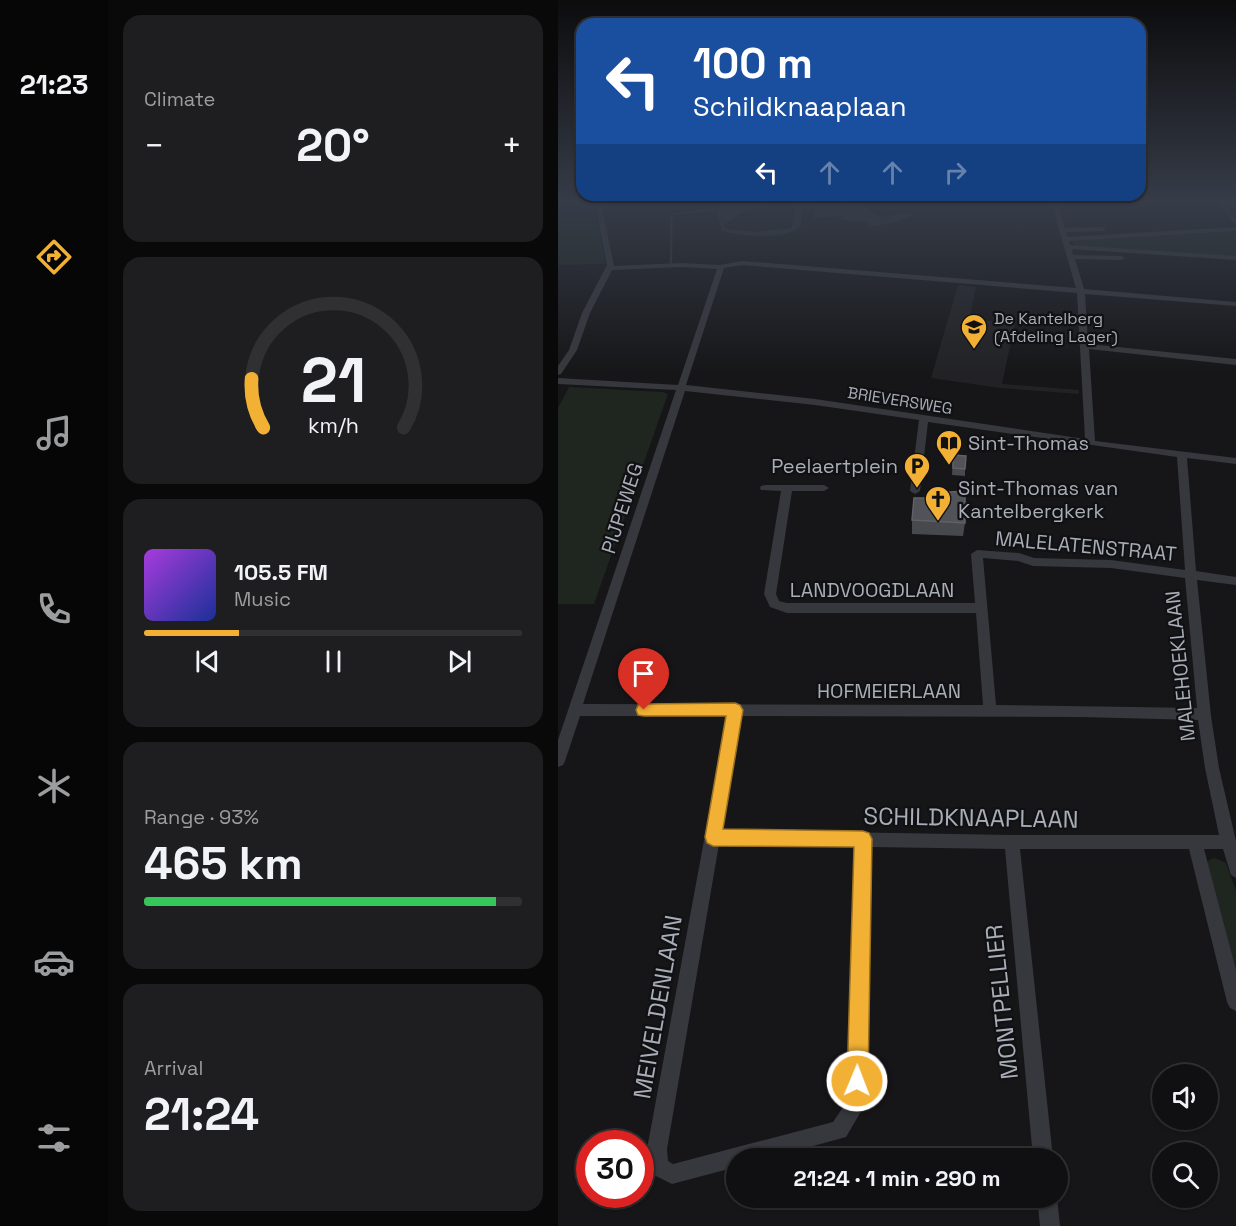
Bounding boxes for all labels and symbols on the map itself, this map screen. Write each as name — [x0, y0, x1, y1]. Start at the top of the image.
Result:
place label: De Kantelberg (Afdeling Lager) — [994, 308, 1118, 347]
school or university icon: De Kantelberg (Afdeling Lager) — [959, 312, 989, 350]
street label: BRIEVERSWEG — [846, 382, 954, 419]
library icon: Sint-Thomas — [934, 428, 964, 466]
place label: Sint-Thomas — [968, 430, 1089, 456]
parking icon: Peelaertplein — [902, 451, 932, 489]
place label: Peelaertplein — [771, 453, 898, 479]
street label: PIJPEWEG — [595, 459, 649, 557]
place label: Sint-Thomas van Kantelbergkerk — [958, 475, 1118, 524]
church icon: Sint-Thomas van Kantelbergkerk — [923, 484, 953, 522]
street label: MALELATENSTRAAT — [994, 525, 1178, 567]
street label: LANDVOOGDLAAN — [790, 577, 954, 603]
street label: MALEHOEKLAAN — [1159, 589, 1201, 743]
pin — [618, 648, 669, 710]
street label: HOFMEIERLAAN — [817, 678, 961, 704]
street label: SCHILDKNAAPLAAN — [863, 800, 1079, 835]
street label: MEIVELDENLAAN — [626, 913, 689, 1101]
street label: MONTPELLIER — [978, 923, 1025, 1081]
position arrow — [825, 1049, 889, 1113]
speed limit sign: 30 — [576, 1130, 654, 1208]

